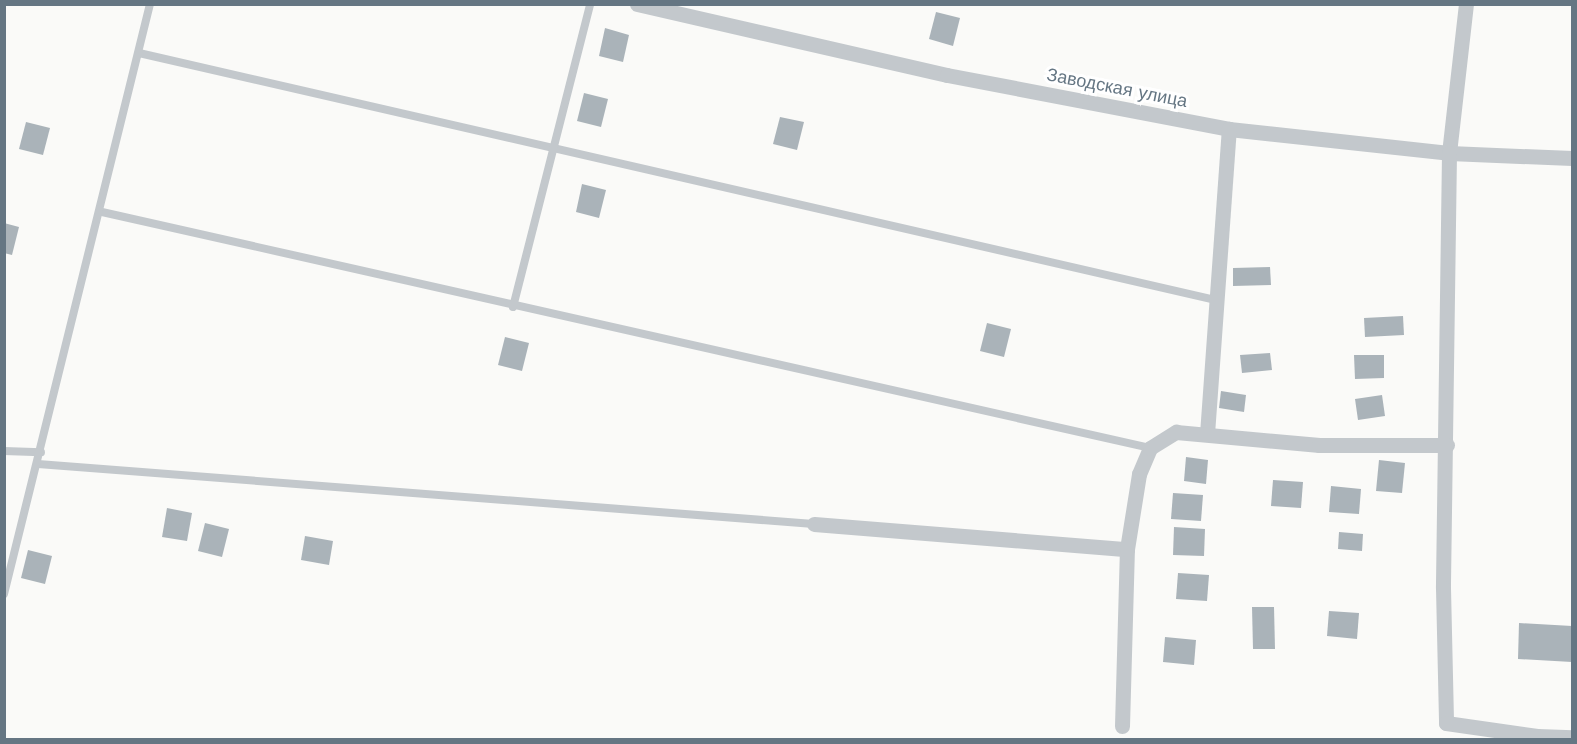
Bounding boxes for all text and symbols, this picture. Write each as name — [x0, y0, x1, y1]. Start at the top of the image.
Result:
street label: Заводская улица — [1045, 64, 1189, 112]

